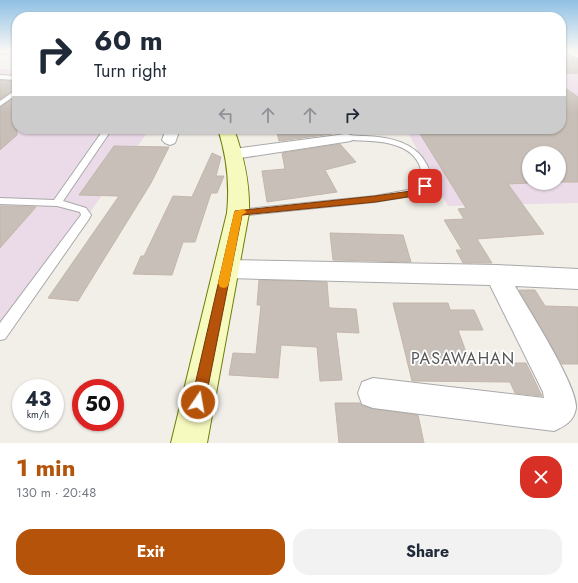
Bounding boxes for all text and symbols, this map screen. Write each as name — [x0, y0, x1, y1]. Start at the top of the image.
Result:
text: 60 m — [94, 20, 163, 61]
icon: right — [28, 28, 80, 80]
text: Turn right — [94, 58, 166, 84]
icon: left — [215, 104, 237, 126]
icon: ahead — [257, 104, 279, 126]
icon: ahead — [299, 104, 321, 126]
icon: right — [341, 104, 363, 126]
map controls — [522, 146, 566, 190]
button: sound — [522, 146, 566, 190]
pin — [408, 169, 442, 203]
icon: arrive — [414, 175, 436, 197]
district label: PASAWAHAN — [411, 347, 515, 370]
speed limit sign: 50 — [72, 379, 124, 431]
position arrow — [177, 381, 219, 423]
text: 43 — [25, 385, 51, 414]
text: km/h — [27, 407, 49, 422]
text: 1 min — [16, 450, 76, 485]
button: close — [520, 456, 562, 498]
text: 130 m · 20:48 — [16, 483, 96, 502]
button: Exit — [16, 529, 285, 575]
button: Share — [293, 529, 562, 575]

